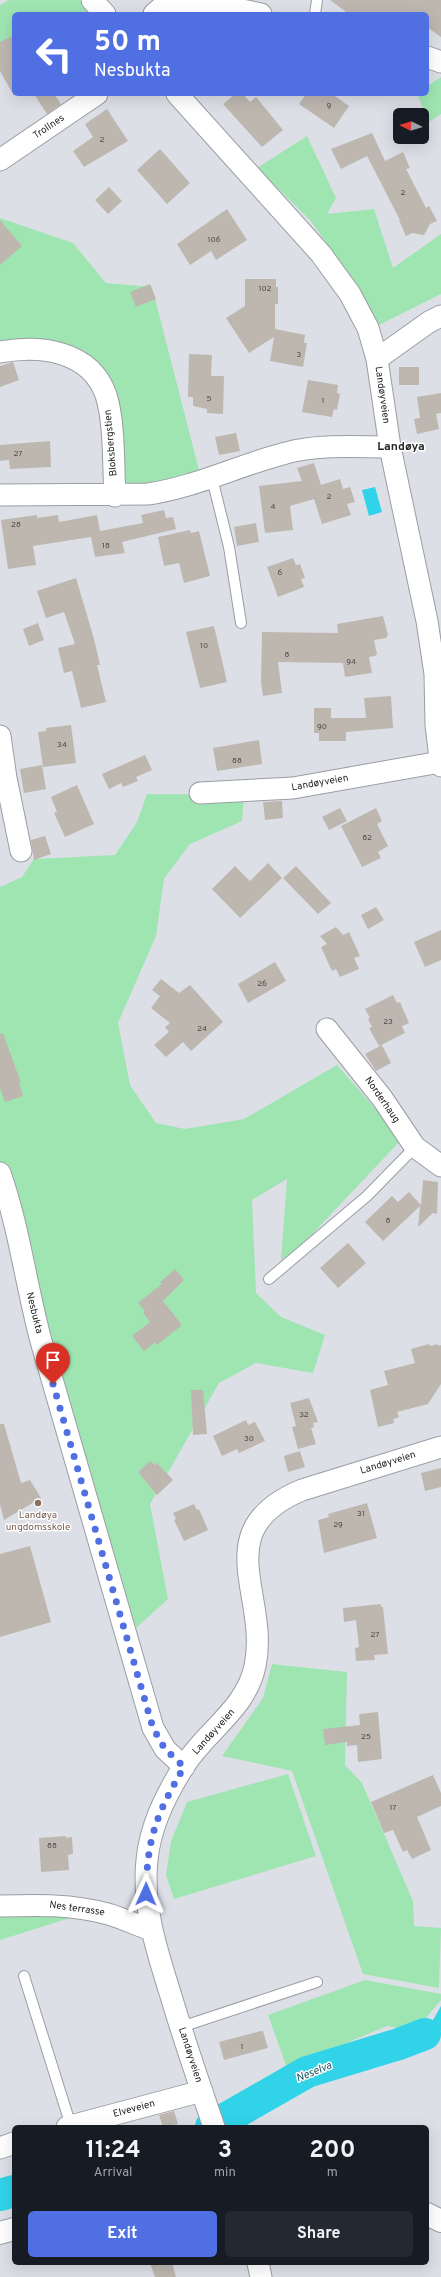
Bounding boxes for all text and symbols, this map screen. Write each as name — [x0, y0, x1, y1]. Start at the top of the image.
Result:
text: 50 m — [94, 25, 161, 61]
icon: left — [28, 28, 80, 80]
text: Nesbukta — [94, 60, 170, 83]
house number: 9 — [327, 101, 332, 111]
north arrow — [393, 108, 429, 144]
map controls — [393, 108, 429, 144]
street label: Trollnes — [31, 112, 67, 142]
house number: 2 — [100, 135, 105, 145]
house number: 2 — [401, 188, 406, 198]
house number: 106 — [208, 235, 221, 245]
house number: 102 — [258, 284, 272, 294]
house number: 3 — [297, 350, 302, 360]
street label: Landøyveien — [372, 366, 392, 424]
house number: 5 — [207, 394, 212, 404]
house number: 1 — [322, 396, 324, 406]
street label: Bloksbergstien — [102, 409, 120, 477]
district label: Landøya — [377, 439, 425, 455]
house number: 27 — [14, 449, 23, 459]
house number: 2 — [327, 492, 332, 502]
house number: 4 — [271, 502, 276, 512]
house number: 28 — [11, 520, 21, 530]
house number: 18 — [102, 541, 110, 551]
house number: 6 — [278, 568, 283, 578]
house number: 10 — [200, 641, 208, 651]
house number: 8 — [285, 650, 290, 660]
house number: 94 — [346, 657, 356, 667]
house number: 90 — [317, 722, 327, 732]
house number: 34 — [57, 740, 67, 750]
house number: 88 — [232, 756, 242, 766]
street label: Landøyveien — [291, 772, 349, 794]
house number: 82 — [362, 833, 372, 843]
house number: 26 — [257, 979, 267, 989]
house number: 23 — [383, 1017, 393, 1027]
house number: 24 — [197, 1024, 207, 1034]
street label: Norderhaug — [361, 1074, 403, 1126]
house number: 8 — [386, 1216, 391, 1226]
street label: Nesbukta — [23, 1291, 45, 1335]
pin — [36, 1343, 70, 1384]
icon: arrive — [42, 1349, 64, 1371]
house number: 32 — [299, 1410, 309, 1420]
house number: 30 — [244, 1434, 254, 1444]
street label: Landøyveien — [359, 1448, 417, 1478]
marker: Landøya ungdomsskole — [33, 1498, 43, 1508]
place label: Landøya ungdomsskole — [6, 1509, 70, 1534]
house number: 31 — [357, 1509, 365, 1519]
house number: 29 — [333, 1520, 343, 1530]
house number: 27 — [371, 1630, 380, 1640]
street label: Landøyveien — [190, 1706, 238, 1758]
house number: 25 — [361, 1732, 371, 1742]
house number: 17 — [389, 1803, 397, 1813]
house number: 88 — [47, 1841, 57, 1851]
position arrow — [125, 1873, 167, 1915]
street label: Nes terrasse — [48, 1899, 106, 1919]
street label: Landøyveien — [175, 2026, 205, 2084]
house number: 1 — [241, 2042, 243, 2052]
water label: Neselva — [294, 2058, 334, 2085]
street label: Elveveien — [112, 2097, 156, 2121]
text: 11:24 — [85, 2136, 141, 2166]
text: 3 — [218, 2136, 232, 2166]
text: 200 — [309, 2136, 356, 2166]
text: Arrival — [94, 2165, 132, 2181]
text: min — [214, 2165, 236, 2181]
text: m — [327, 2165, 338, 2181]
button: Exit — [28, 2211, 217, 2257]
button: Share — [225, 2211, 413, 2257]

